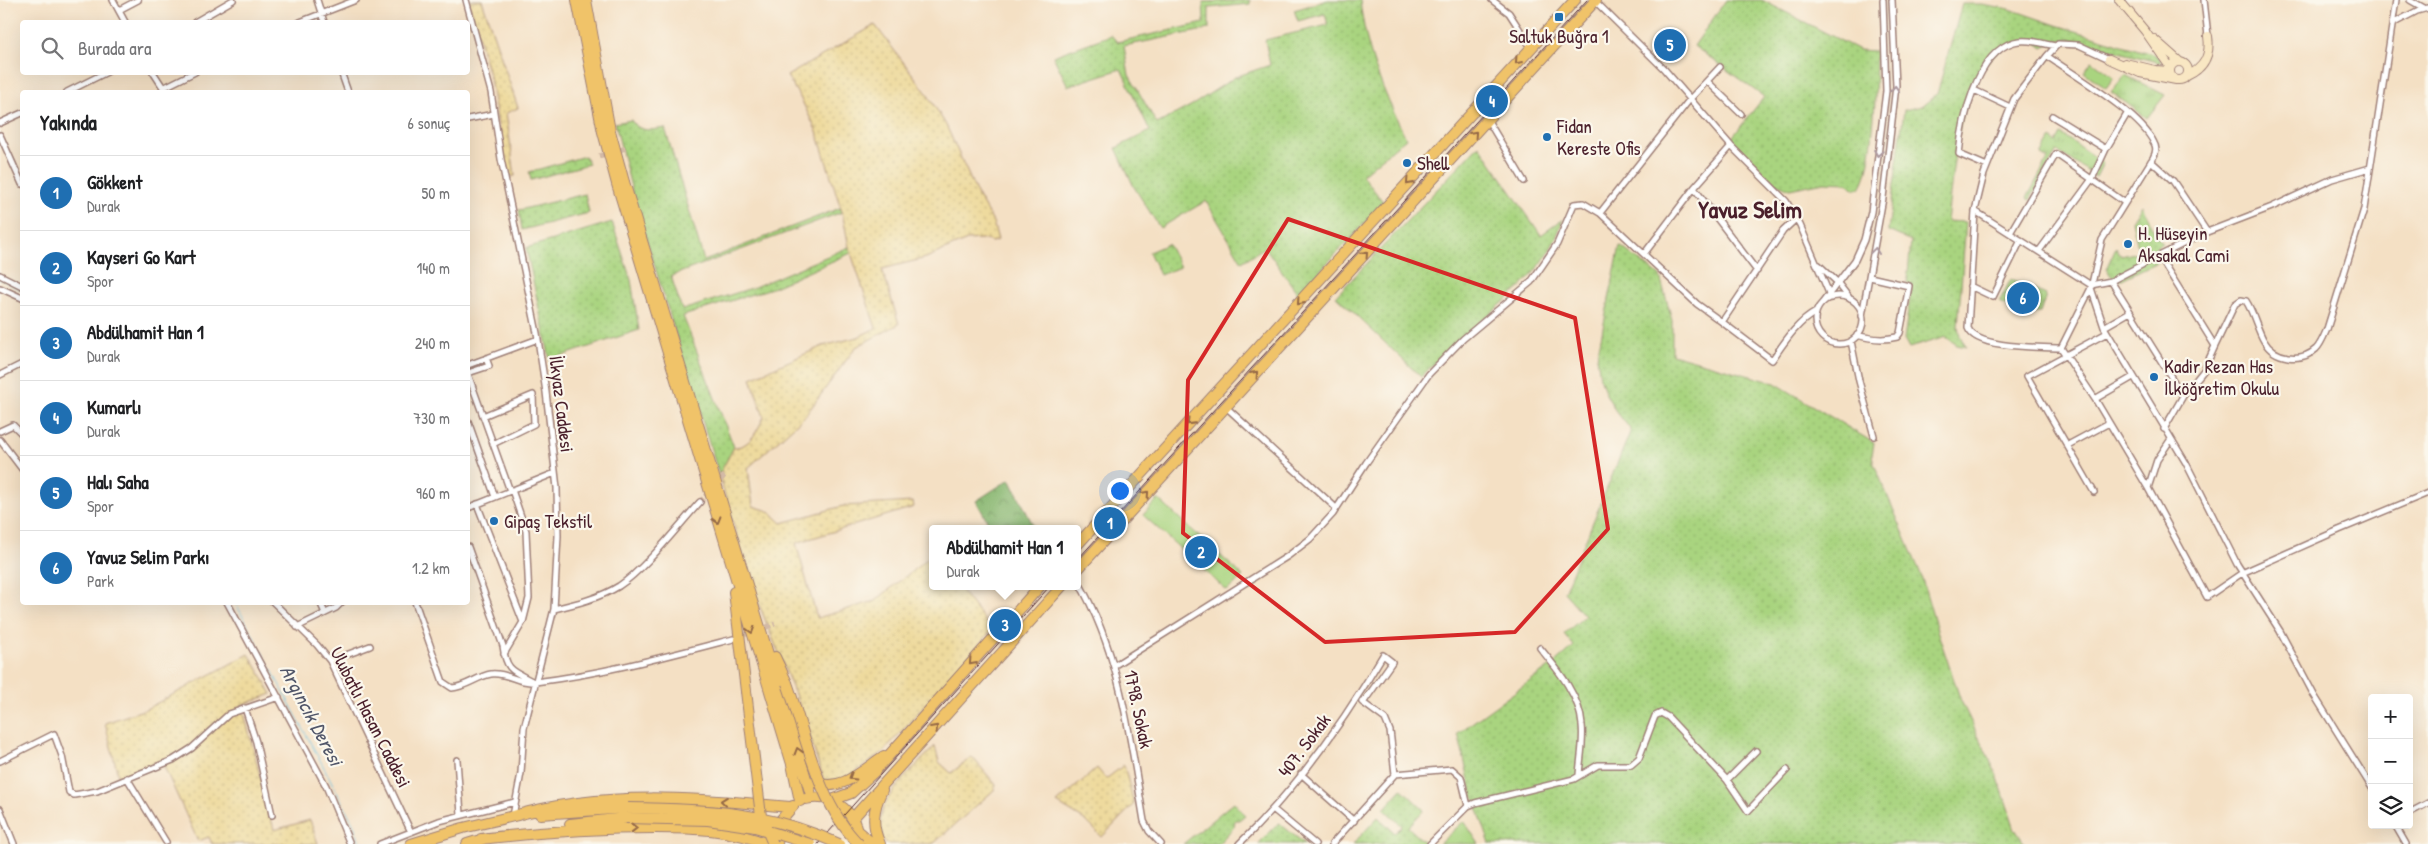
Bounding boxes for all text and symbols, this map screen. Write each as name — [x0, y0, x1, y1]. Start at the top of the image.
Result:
marker: Saltuk Buğra 1 — [1553, 11, 1565, 23]
search box — [20, 20, 470, 75]
place label: Saltuk Buğra 1 — [1509, 23, 1609, 49]
pin: 5 — [1654, 26, 1686, 64]
icon: search — [38, 34, 66, 62]
text: Burada ara — [78, 35, 151, 61]
one-way arrow — [1515, 56, 1524, 65]
pin: 4 — [1476, 82, 1508, 120]
one-way arrow — [1889, 85, 1900, 93]
text: Yakında — [40, 108, 97, 137]
text: 6 sonuç — [407, 112, 450, 134]
place label: Fidan Kereste Ofis — [1556, 113, 1641, 161]
one-way arrow — [1468, 130, 1477, 139]
marker: Fidan Kereste Ofis — [1541, 131, 1553, 143]
one-way arrow — [1874, 149, 1884, 158]
place label: Shell — [1417, 150, 1450, 176]
marker: Shell — [1401, 157, 1413, 169]
text: Gökkent — [87, 169, 142, 195]
one-way arrow — [1406, 176, 1415, 185]
text: 1 — [53, 182, 59, 204]
text: 50 m — [422, 182, 450, 204]
district label: Yavuz Selim — [1698, 193, 1802, 225]
text: Durak — [87, 195, 120, 217]
place label: H. Hüseyin Aksakal Cami — [2138, 220, 2230, 268]
marker: H. Hüseyin Aksakal Cami — [2122, 238, 2134, 250]
text: Kayseri Go Kart — [87, 244, 196, 270]
one-way arrow — [1869, 246, 1879, 255]
one-way arrow — [1359, 251, 1368, 260]
text: 2 — [52, 257, 60, 279]
text: 140 m — [416, 257, 450, 279]
text: Spor — [87, 270, 114, 292]
pin: 6 — [2007, 279, 2039, 317]
one-way arrow — [1296, 296, 1305, 305]
text: Abdülhamit Han 1 — [87, 319, 204, 345]
text: 3 — [52, 332, 60, 354]
text: 240 m — [415, 332, 450, 354]
text: Durak — [87, 345, 120, 367]
place label: Kadir Rezan Has İlköğretim Okulu — [2164, 353, 2280, 401]
street label: İlkyaz Caddesi — [543, 354, 581, 454]
one-way arrow — [1249, 371, 1258, 380]
marker: Kadir Rezan Has İlköğretim Okulu — [2148, 371, 2160, 383]
text: Kumarlı — [87, 394, 142, 420]
text: 4 — [53, 407, 59, 429]
text: 730 m — [413, 407, 450, 429]
one-way arrow — [1187, 417, 1196, 426]
text: Durak — [87, 420, 120, 442]
text: Halı Saha — [87, 469, 149, 495]
your location — [1107, 478, 1133, 504]
text: 5 — [53, 482, 59, 504]
text: 960 m — [416, 482, 450, 504]
one-way arrow — [1140, 491, 1149, 500]
text: Spor — [87, 495, 114, 517]
pin: 1 — [1094, 504, 1126, 542]
place label: Gipaş Tekstil — [504, 508, 593, 534]
marker: Gipaş Tekstil — [488, 515, 500, 527]
one-way arrow — [712, 515, 722, 523]
popup — [929, 525, 1081, 590]
pin: 2 — [1185, 533, 1217, 571]
text: Abdülhamit Han 1 — [947, 534, 1063, 560]
text: Yavuz Selim Parkı — [87, 544, 209, 570]
text: 6 — [53, 557, 59, 579]
text: 1.2 km — [412, 557, 450, 579]
text: Durak — [947, 560, 980, 582]
text: Park — [87, 570, 114, 592]
pin: 3 — [989, 606, 1021, 644]
one-way arrow — [745, 625, 755, 633]
street label: Ulubatlı Hasan Caddesi — [324, 642, 418, 792]
one-way arrow — [969, 656, 978, 665]
water label: Argıncık Deresi — [273, 660, 351, 773]
street label: 1798. Sokak — [1118, 667, 1160, 751]
map controls — [2368, 694, 2413, 829]
button: + — [2368, 694, 2413, 739]
street label: 407. Sokak — [1272, 708, 1336, 782]
one-way arrow — [929, 724, 938, 733]
button: − — [2368, 739, 2413, 784]
one-way arrow — [793, 747, 803, 756]
one-way arrow — [849, 770, 858, 780]
button: layers — [2368, 784, 2413, 829]
one-way arrow — [720, 796, 728, 807]
one-way arrow — [630, 823, 638, 833]

